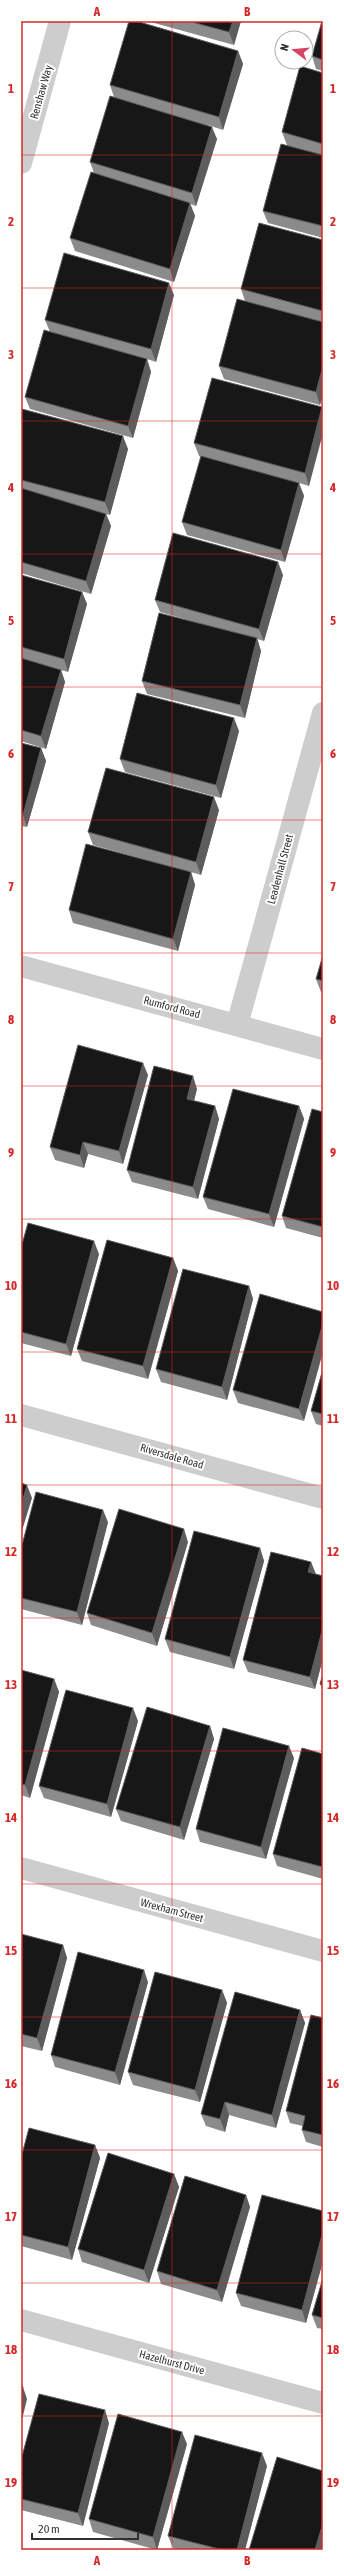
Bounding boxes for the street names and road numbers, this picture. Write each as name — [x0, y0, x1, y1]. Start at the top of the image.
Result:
street label: Renshaw Way — [28, 63, 55, 120]
street label: Leadenhall Street — [265, 833, 295, 905]
street label: Rumford Road — [142, 994, 202, 1020]
street label: Riversdale Road — [139, 1441, 205, 1471]
street label: Wrexham Street — [139, 1896, 205, 1924]
street label: Hazelhurst Drive — [138, 2348, 206, 2376]

